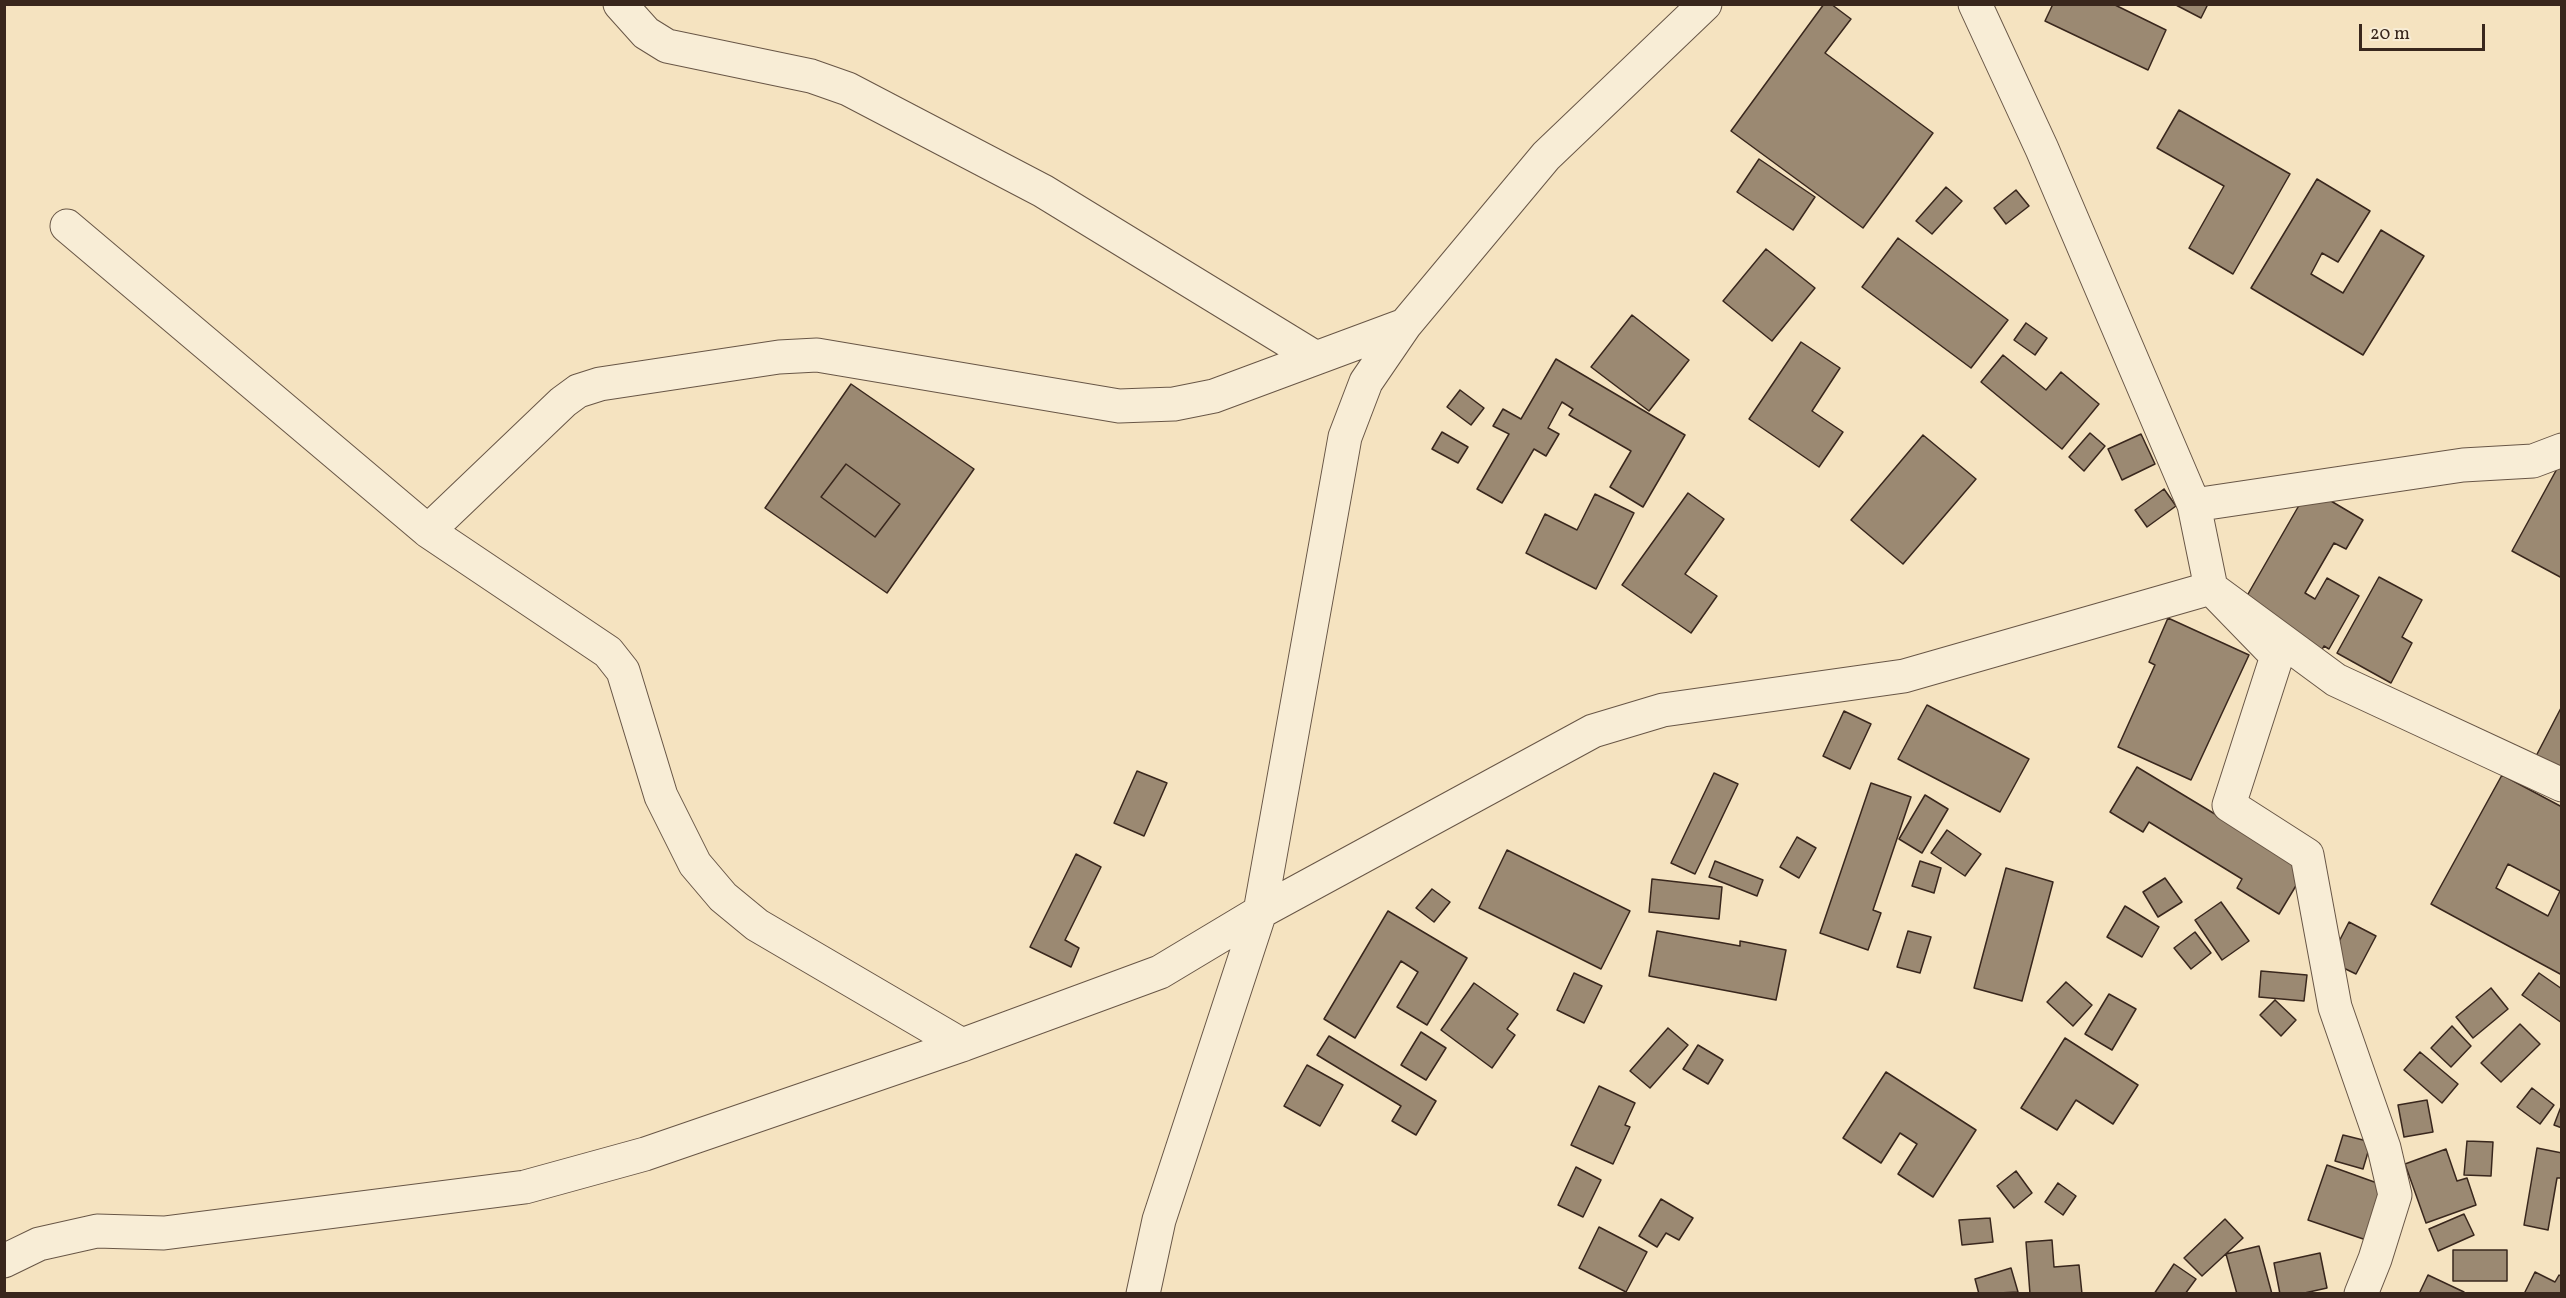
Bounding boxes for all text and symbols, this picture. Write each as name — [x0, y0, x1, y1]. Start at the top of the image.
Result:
scale bar — [2362, 12, 2488, 50]
text: 20 m — [2370, 22, 2410, 47]

